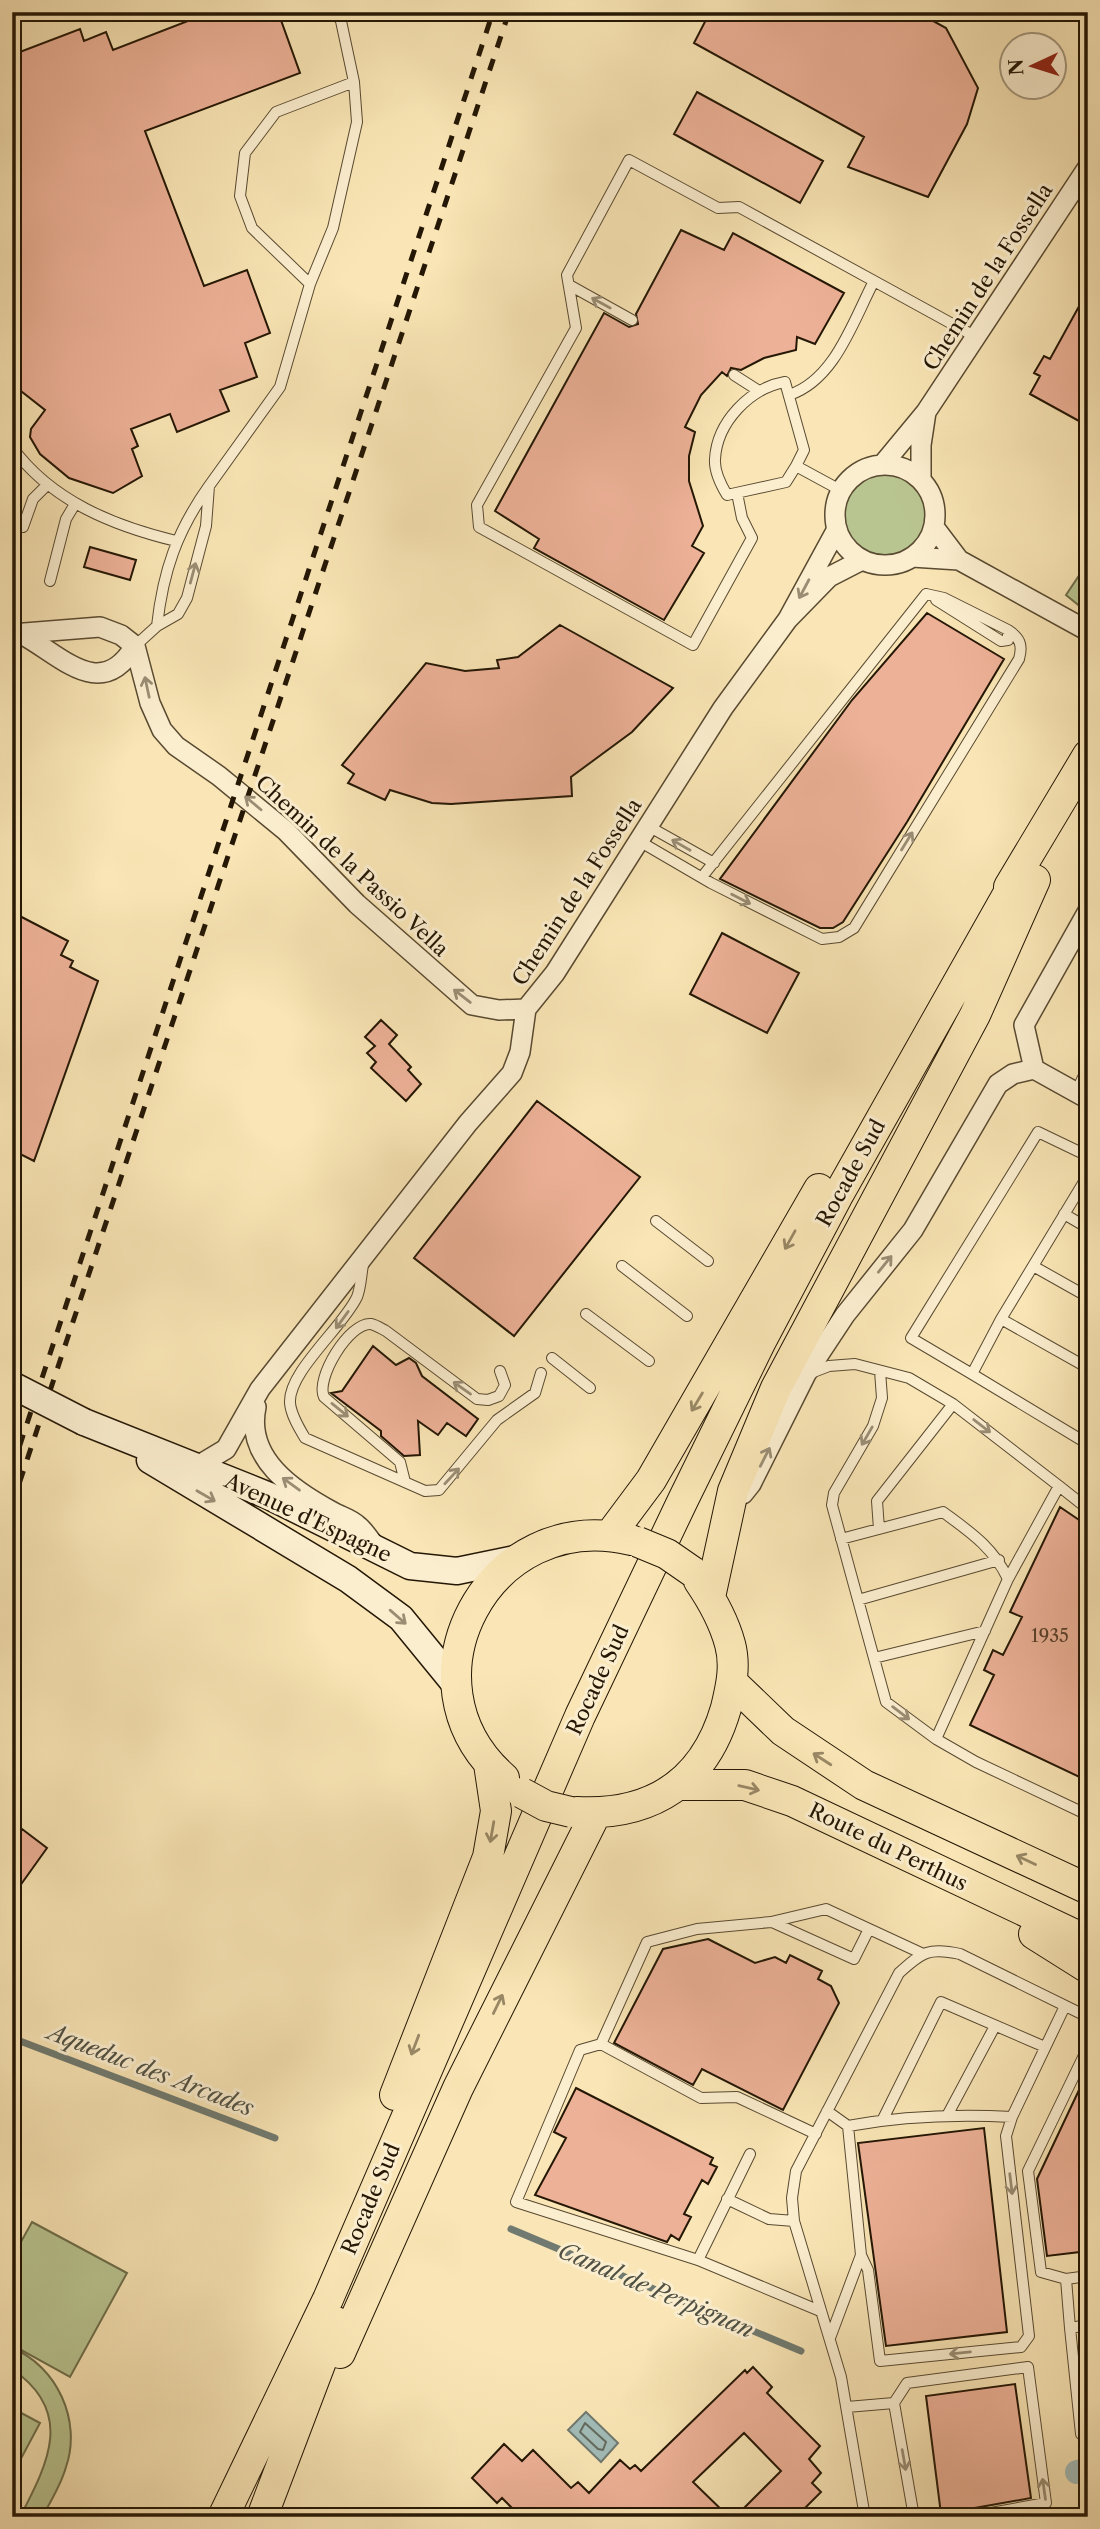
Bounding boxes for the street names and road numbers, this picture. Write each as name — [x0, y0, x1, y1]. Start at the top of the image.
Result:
street label: Chemin de la Fossella — [918, 178, 1058, 375]
street label: Chemin de la Passio Vella — [251, 770, 454, 962]
street label: Chemin de la Fossella — [507, 793, 647, 990]
street label: Rocade Sud — [811, 1115, 890, 1231]
street label: Avenue d'Espagne — [220, 1468, 396, 1567]
street label: Rocade Sud — [561, 1621, 634, 1739]
street label: Route du Perthus — [805, 1797, 972, 1896]
street label: Rocade Sud — [336, 2139, 405, 2258]

